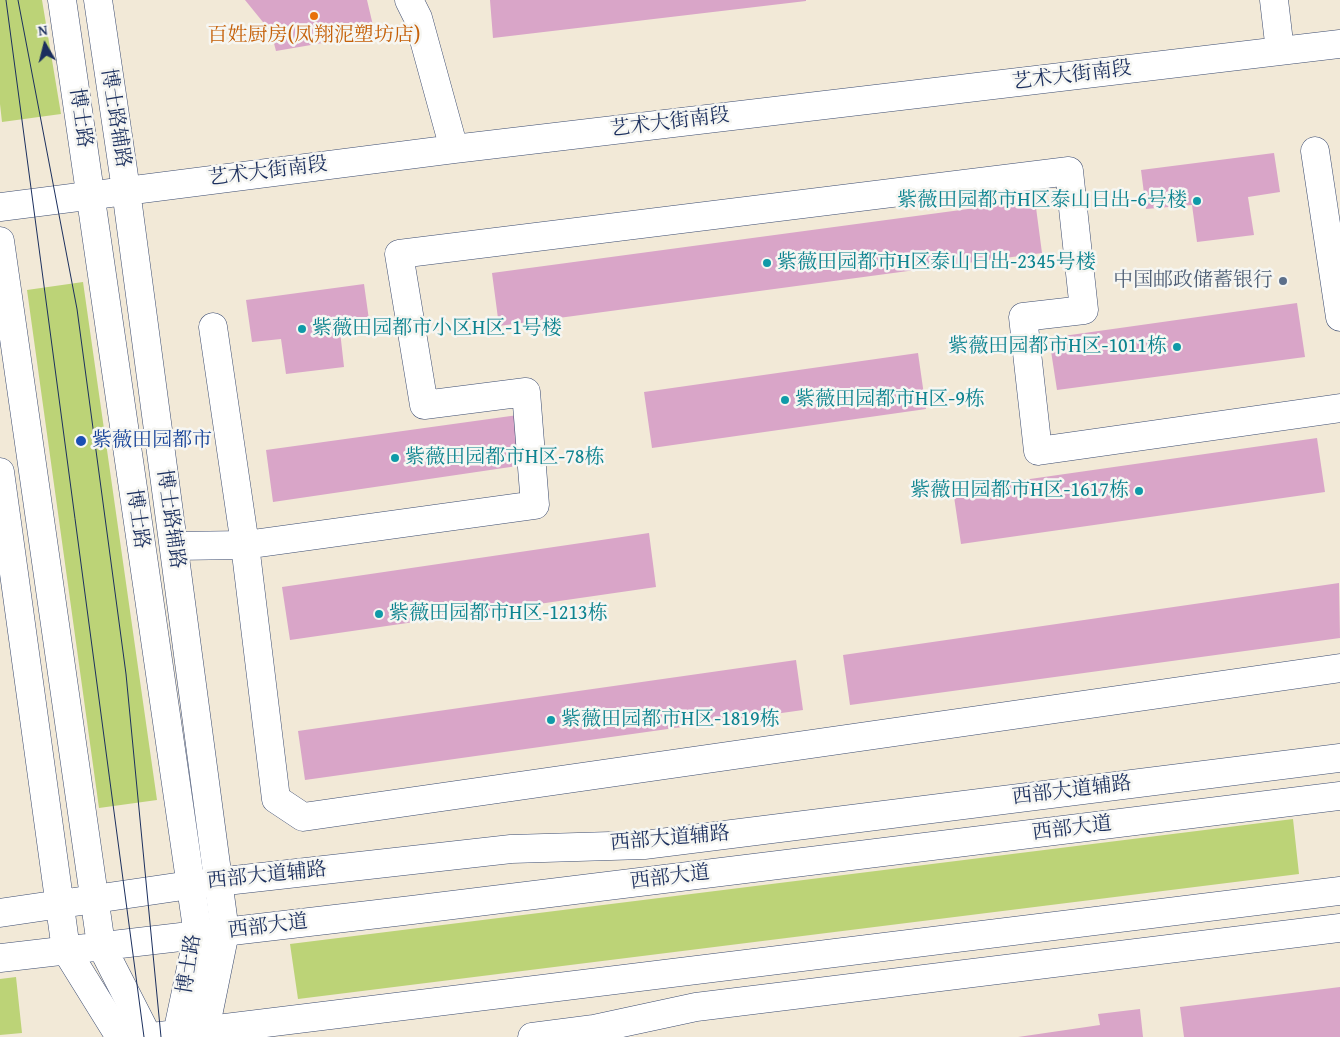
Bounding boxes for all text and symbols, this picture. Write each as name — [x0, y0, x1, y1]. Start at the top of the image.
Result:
marker: 百姓厨房(凤翔泥塑坊店) — [308, 10, 320, 22]
north arrow — [20, 20, 70, 70]
text: N — [37, 20, 49, 41]
place label: 百姓厨房(凤翔泥塑坊店) — [208, 24, 420, 48]
street label: 艺术大街南段 — [1011, 57, 1133, 95]
street label: 博士路辅路 — [95, 67, 135, 169]
street label: 博士路 — [64, 87, 96, 149]
street label: 艺术大街南段 — [609, 104, 731, 142]
street label: 艺术大街南段 — [207, 153, 329, 191]
place label: 紫薇田园都市H区泰山日出-6号楼 — [897, 189, 1187, 213]
marker: 紫薇田园都市H区泰山日出-6号楼 — [1191, 195, 1203, 207]
place label: 紫薇田园都市H区泰山日出-2345号楼 — [777, 251, 1096, 275]
marker: 紫薇田园都市H区泰山日出-2345号楼 — [761, 257, 773, 269]
place label: 中国邮政储蓄银行 — [1113, 269, 1273, 293]
marker: 中国邮政储蓄银行 — [1277, 275, 1289, 287]
place label: 紫薇田园都市小区H区-1号楼 — [312, 317, 562, 341]
marker: 紫薇田园都市小区H区-1号楼 — [296, 323, 308, 335]
place label: 紫薇田园都市H区-1011栋 — [948, 335, 1167, 359]
marker: 紫薇田园都市H区-1011栋 — [1171, 341, 1183, 353]
place label: 紫薇田园都市H区-9栋 — [795, 388, 985, 412]
marker: 紫薇田园都市H区-9栋 — [779, 394, 791, 406]
place label: 紫薇田园都市 — [92, 429, 212, 453]
marker: 紫薇田园都市 — [74, 434, 88, 448]
place label: 紫薇田园都市H区-78栋 — [405, 446, 604, 470]
marker: 紫薇田园都市H区-78栋 — [389, 452, 401, 464]
street label: 博士路辅路 — [151, 468, 189, 570]
place label: 紫薇田园都市H区-1617栋 — [910, 479, 1129, 503]
marker: 紫薇田园都市H区-1617栋 — [1133, 485, 1145, 497]
street label: 博士路 — [121, 488, 153, 550]
place label: 紫薇田园都市H区-1213栋 — [389, 602, 608, 626]
marker: 紫薇田园都市H区-1213栋 — [373, 608, 385, 620]
place label: 紫薇田园都市H区-1819栋 — [561, 708, 780, 732]
marker: 紫薇田园都市H区-1819栋 — [545, 714, 557, 726]
street label: 西部大道辅路 — [1011, 772, 1133, 810]
street label: 西部大道 — [1031, 812, 1113, 846]
street label: 西部大道辅路 — [609, 822, 731, 856]
street label: 西部大道辅路 — [206, 858, 328, 894]
street label: 西部大道 — [629, 861, 711, 895]
street label: 西部大道 — [227, 910, 309, 944]
street label: 博士路 — [173, 932, 207, 996]

